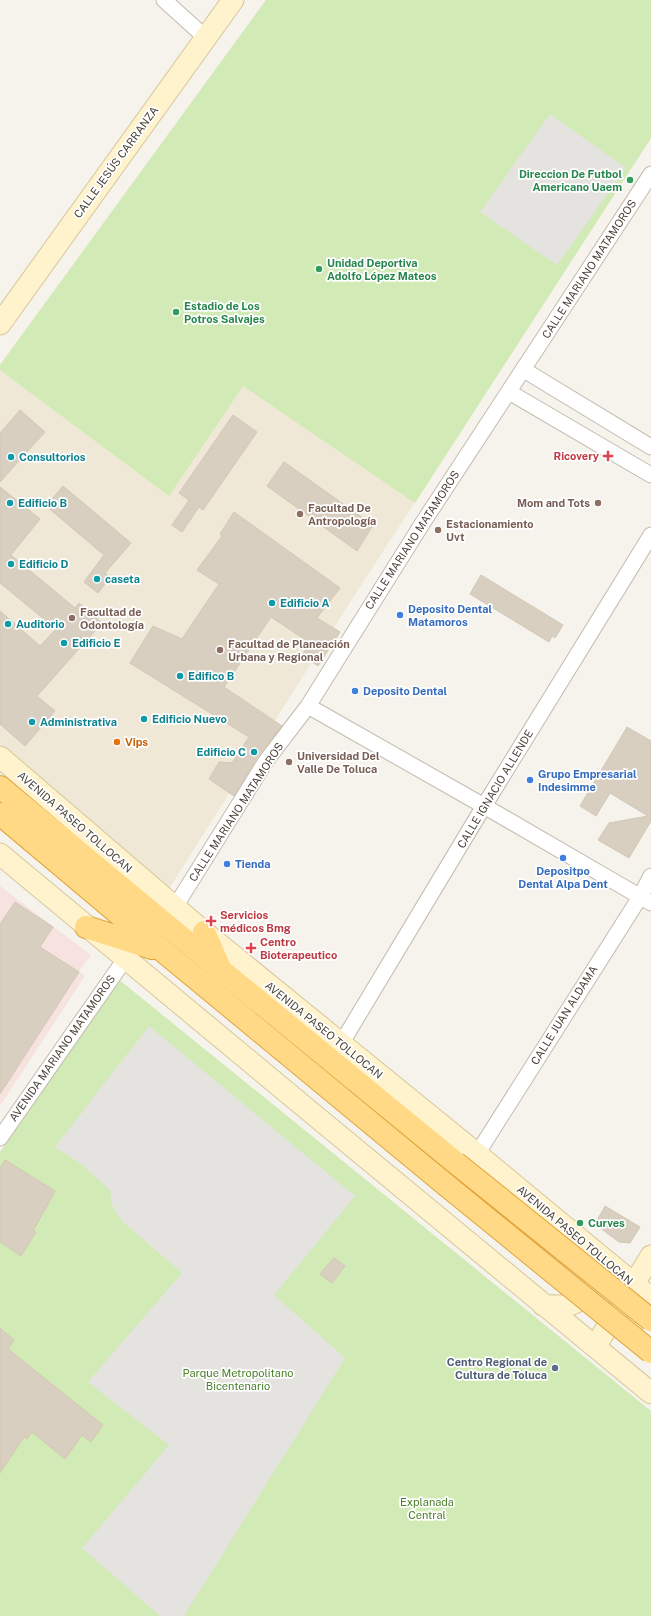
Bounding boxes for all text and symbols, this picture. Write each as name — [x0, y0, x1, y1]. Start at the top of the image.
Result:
street label: CALLE JESÚS CARRANZA — [71, 103, 161, 220]
place label: Direccion De Futbol Americano Uaem — [519, 168, 622, 193]
marker: Direccion De Futbol Americano Uaem — [625, 175, 635, 185]
street label: CALLE MARIANO MATAMOROS — [540, 197, 638, 341]
place label: Unidad Deportiva Adolfo López Mateos — [327, 257, 437, 282]
marker: Unidad Deportiva Adolfo López Mateos — [314, 264, 324, 274]
place label: Estadio de Los Potros Salvajes — [184, 300, 265, 325]
marker: Estadio de Los Potros Salvajes — [171, 307, 181, 317]
place label: Ricovery — [554, 450, 600, 462]
marker: Ricovery — [602, 450, 614, 462]
place label: Consultorios — [19, 451, 86, 463]
marker: Consultorios — [6, 452, 16, 462]
street label: CALLE MARIANO MATAMOROS — [363, 468, 461, 612]
place label: Edificio B — [18, 497, 68, 509]
place label: Mom and Tots — [517, 497, 590, 509]
marker: Edificio B — [5, 498, 15, 508]
marker: Mom and Tots — [593, 498, 603, 508]
place label: Facultad De Antropología — [308, 502, 376, 527]
marker: Facultad De Antropología — [295, 509, 305, 519]
place label: Estacionamiento Uvt — [446, 518, 534, 543]
marker: Estacionamiento Uvt — [433, 525, 443, 535]
place label: Edificio D — [19, 558, 69, 570]
marker: Edificio D — [6, 559, 16, 569]
place label: caseta — [105, 573, 140, 585]
marker: caseta — [92, 574, 102, 584]
place label: Edificio A — [280, 597, 330, 609]
marker: Edificio A — [267, 598, 277, 608]
place label: Deposito Dental Matamoros — [408, 603, 493, 628]
place label: Facultad de Odontología — [80, 606, 144, 631]
marker: Deposito Dental Matamoros — [395, 610, 405, 620]
marker: Facultad de Odontología — [67, 613, 77, 623]
place label: Auditorio — [16, 618, 65, 630]
marker: Auditorio — [3, 619, 13, 629]
place label: Edificio E — [72, 637, 121, 649]
marker: Edificio E — [59, 638, 69, 648]
place label: Facultad de Planeación Urbana y Regional — [228, 638, 350, 663]
marker: Facultad de Planeación Urbana y Regional — [215, 645, 225, 655]
place label: Edifico B — [188, 670, 235, 682]
marker: Edifico B — [175, 671, 185, 681]
place label: Deposito Dental — [363, 685, 448, 697]
marker: Deposito Dental — [350, 686, 360, 696]
place label: Edificio Nuevo — [152, 713, 227, 725]
marker: Edificio Nuevo — [139, 714, 149, 724]
place label: Administrativa — [40, 716, 117, 728]
marker: Administrativa — [27, 717, 37, 727]
street label: CALLE IGNACIO ALLENDE — [455, 728, 535, 850]
place label: Vips — [125, 736, 148, 748]
marker: Vips — [112, 737, 122, 747]
street label: CALLE MARIANO MATAMOROS — [187, 740, 285, 884]
place label: Edificio C — [196, 746, 246, 758]
marker: Edificio C — [249, 747, 259, 757]
place label: Universidad Del Valle De Toluca — [297, 750, 380, 775]
marker: Universidad Del Valle De Toluca — [284, 757, 294, 767]
place label: Grupo Empresarial Indesimme — [538, 768, 637, 793]
street label: AVENIDA PASEO TOLLOCAN — [15, 769, 135, 875]
marker: Grupo Empresarial Indesimme — [525, 775, 535, 785]
marker: Depositpo Dental Alpa Dent — [558, 853, 568, 863]
place label: Tienda — [235, 858, 271, 870]
marker: Tienda — [222, 859, 232, 869]
place label: Depositpo Dental Alpa Dent — [518, 865, 608, 890]
place label: Servicios médicos Bmg — [220, 909, 291, 934]
marker: Servicios médicos Bmg — [205, 915, 217, 927]
place label: Centro Bioterapeutico — [260, 936, 337, 961]
marker: Centro Bioterapeutico — [245, 942, 257, 954]
street label: CALLE JUAN ALDAMA — [529, 963, 600, 1067]
street label: AVENIDA MARIANO MATAMOROS — [7, 973, 117, 1123]
street label: AVENIDA PASEO TOLLOCAN — [263, 979, 385, 1081]
street label: AVENIDA PASEO TOLLOCAN — [515, 1183, 635, 1287]
place label: Curves — [588, 1217, 625, 1229]
marker: Curves — [575, 1218, 585, 1228]
place label: Centro Regional de Cultura de Toluca — [447, 1356, 547, 1381]
marker: Centro Regional de Cultura de Toluca — [550, 1363, 560, 1373]
park label: Parque Metropolitano Bicentenario — [183, 1367, 293, 1392]
park label: Explanada Central — [400, 1496, 454, 1521]

